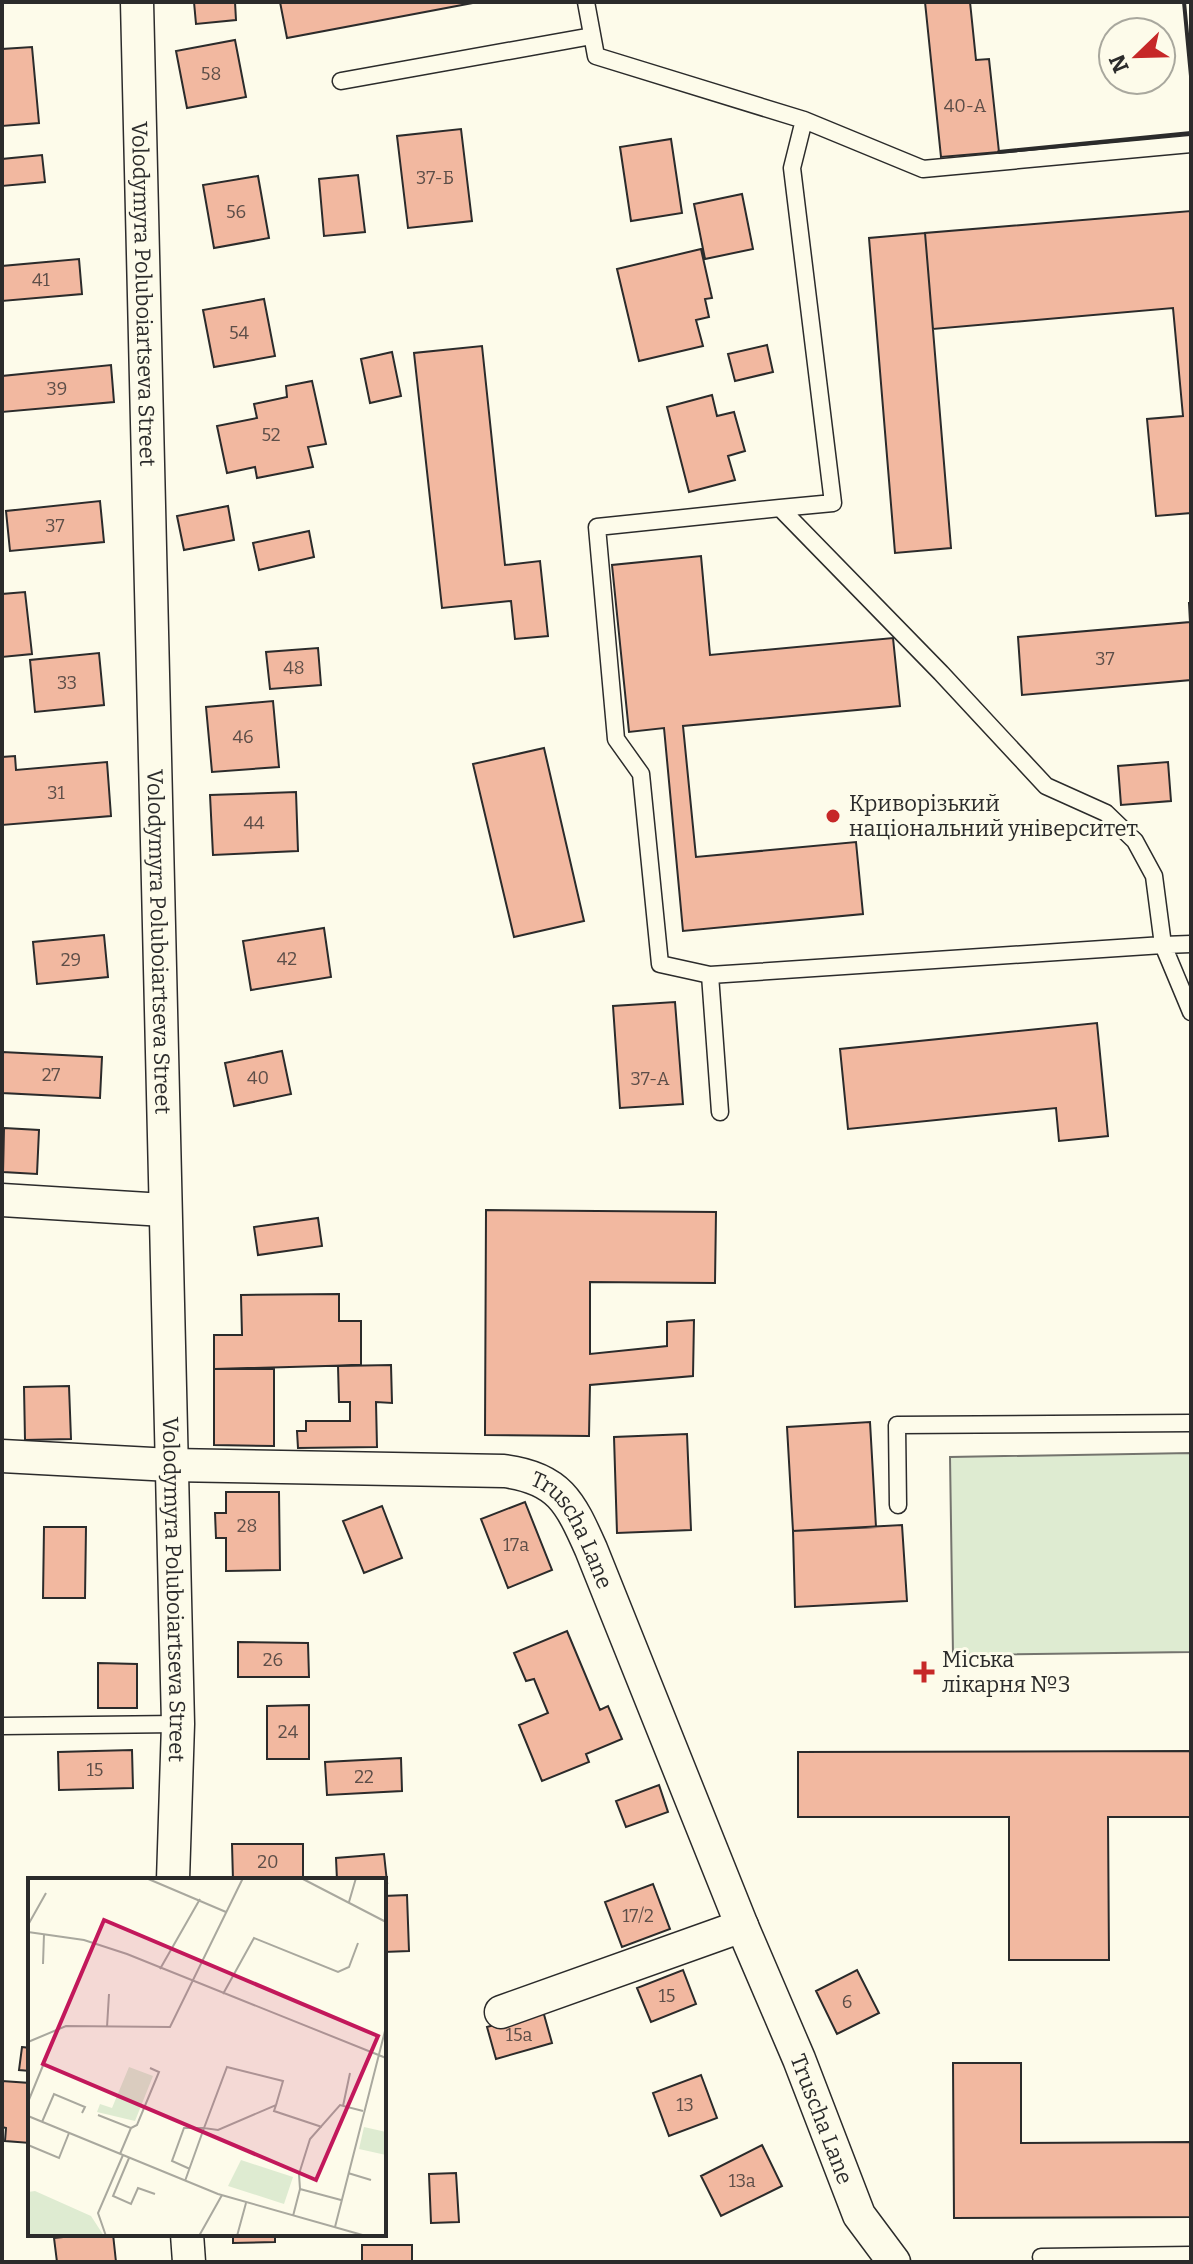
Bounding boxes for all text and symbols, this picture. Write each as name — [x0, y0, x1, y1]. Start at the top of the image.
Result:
north arrow — [1097, 16, 1177, 96]
text: N — [1103, 51, 1135, 77]
house number: 58 — [201, 63, 221, 85]
house number: 40-А — [944, 95, 987, 117]
street label: Volodymyra Poluboiartseva Street — [126, 121, 162, 467]
house number: 37-Б — [416, 167, 454, 189]
house number: 56 — [226, 201, 246, 223]
house number: 41 — [32, 269, 51, 291]
house number: 54 — [229, 322, 250, 344]
house number: 39 — [47, 378, 67, 400]
house number: 52 — [261, 424, 281, 446]
house number: 37 — [45, 515, 65, 537]
house number: 37 — [1095, 648, 1115, 670]
house number: 48 — [283, 657, 305, 679]
house number: 33 — [57, 672, 77, 694]
house number: 46 — [232, 726, 254, 748]
street label: Volodymyra Poluboiartseva Street — [142, 769, 177, 1115]
house number: 31 — [47, 782, 65, 804]
place label: Криворізький національний університет — [849, 790, 1138, 842]
marker: Криворізький національний університет — [824, 807, 842, 825]
house number: 44 — [243, 812, 265, 834]
house number: 42 — [277, 948, 297, 970]
house number: 29 — [61, 949, 81, 971]
house number: 27 — [42, 1064, 60, 1086]
house number: 40 — [247, 1067, 269, 1089]
house number: 37-А — [630, 1068, 670, 1090]
street label: Volodymyra Poluboiartseva Street — [157, 1417, 192, 1763]
street label: Truscha Lane — [527, 1465, 619, 1592]
house number: 28 — [237, 1515, 257, 1537]
house number: 17а — [503, 1534, 529, 1556]
place label: Міська лікарня №3 — [942, 1646, 1071, 1698]
house number: 26 — [263, 1649, 283, 1671]
marker: Міська лікарня №3 — [913, 1661, 935, 1683]
house number: 24 — [278, 1721, 299, 1743]
house number: 15 — [87, 1759, 103, 1781]
house number: 22 — [354, 1766, 374, 1788]
house number: 20 — [257, 1851, 279, 1873]
inset map — [28, 1878, 386, 2236]
house number: 17/2 — [622, 1905, 654, 1927]
house number: 15 — [659, 1985, 675, 2007]
house number: 6 — [842, 1991, 852, 2013]
house number: 15а — [506, 2024, 533, 2046]
street label: Truscha Lane — [785, 2050, 859, 2188]
house number: 13 — [676, 2094, 694, 2116]
house number: 13а — [728, 2170, 756, 2192]

